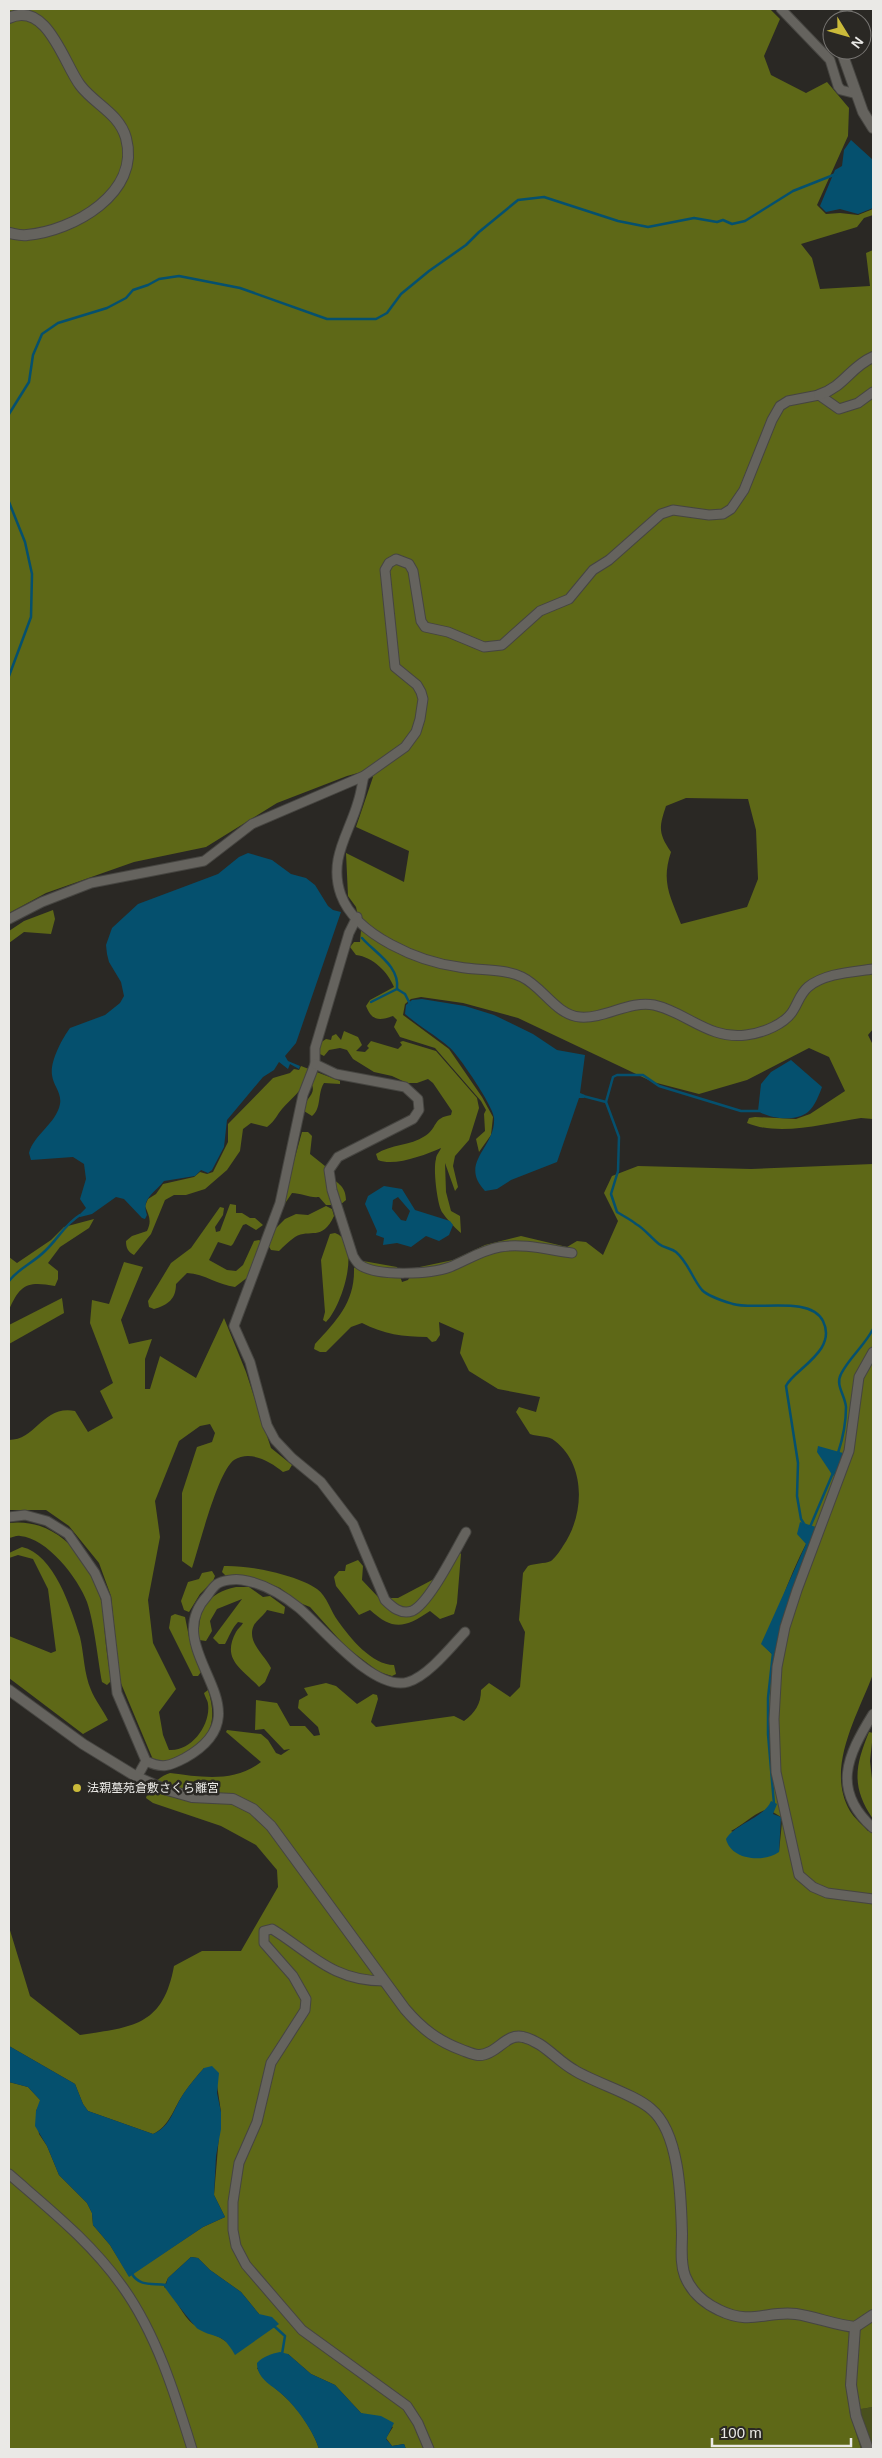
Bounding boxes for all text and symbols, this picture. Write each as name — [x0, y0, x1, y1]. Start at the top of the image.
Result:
north arrow — [822, 10, 872, 60]
text: N — [848, 34, 867, 52]
place label: 法親墓苑倉敷さくら離宮 — [87, 1781, 219, 1795]
marker: 法親墓苑倉敷さくら離宮 — [71, 1782, 83, 1794]
scale bar — [712, 2416, 851, 2448]
text: 100 m — [720, 2424, 762, 2441]

